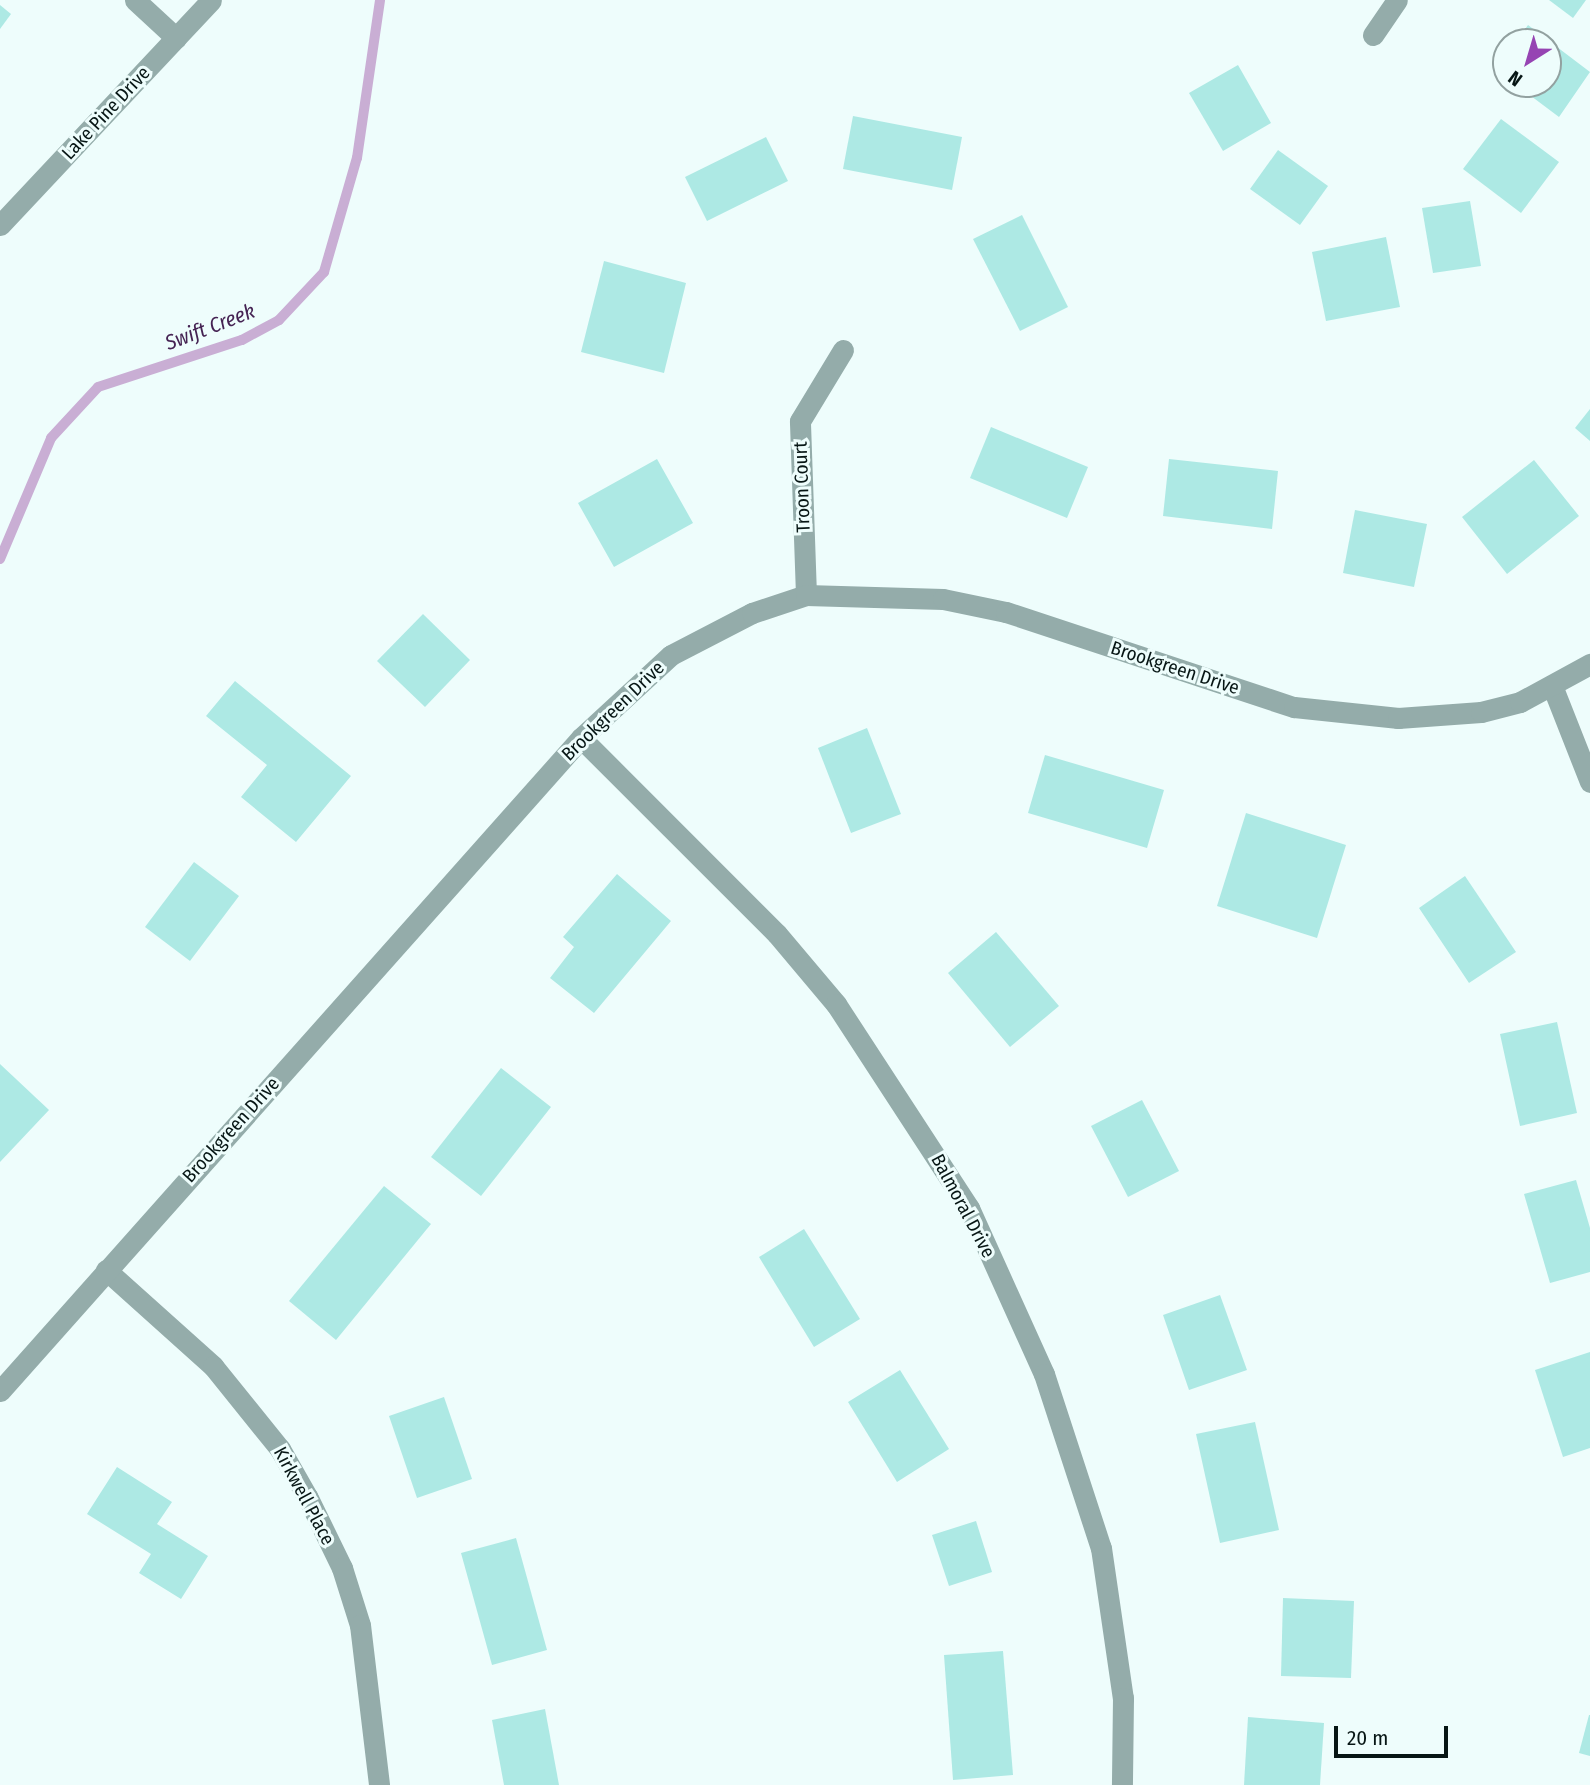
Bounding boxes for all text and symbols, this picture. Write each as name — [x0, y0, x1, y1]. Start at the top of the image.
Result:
north arrow — [1492, 28, 1562, 98]
street label: Lake Pine Drive — [57, 62, 155, 164]
text: N — [1504, 66, 1527, 91]
water label: Swift Creek — [161, 298, 259, 356]
street label: Troon Court — [789, 441, 815, 533]
street label: Brookgreen Drive — [1108, 636, 1242, 700]
street label: Brookgreen Drive — [557, 656, 669, 766]
street label: Brookgreen Drive — [178, 1073, 284, 1187]
street label: Balmoral Drive — [926, 1150, 1000, 1262]
street label: Kirkwell Place — [269, 1443, 339, 1549]
scale bar — [1338, 1712, 1452, 1756]
text: 20 m — [1347, 1725, 1388, 1751]

